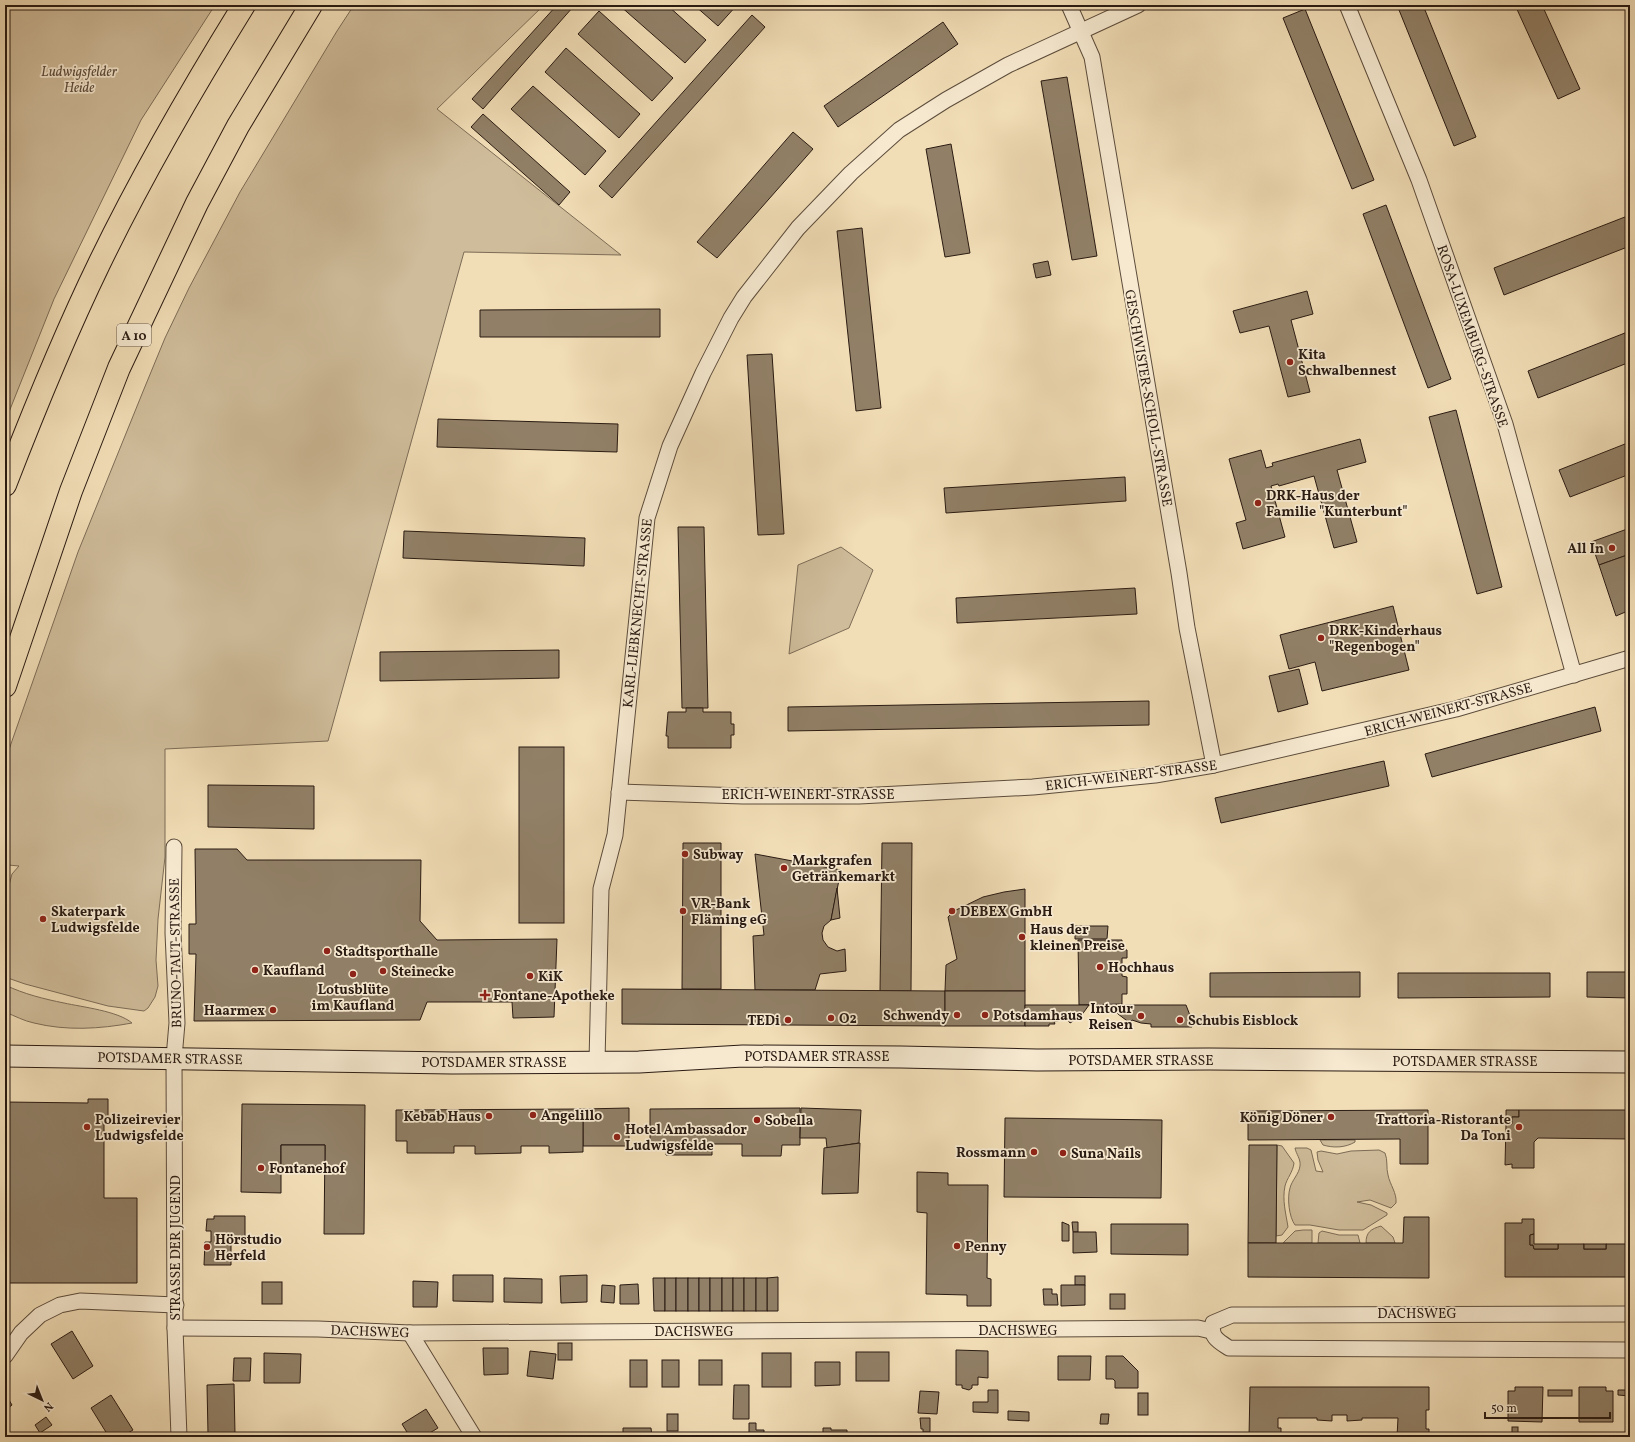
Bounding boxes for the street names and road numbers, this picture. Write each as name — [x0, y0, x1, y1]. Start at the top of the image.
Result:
street label: ROSA-LUXEMBURG-STRASSE — [1431, 242, 1512, 431]
street label: GESCHWISTER-SCHOLL-STRASSE — [1119, 288, 1176, 508]
road number: A 10 — [117, 324, 151, 346]
street label: KARL-LIEBKNECHT-STRASSE — [619, 517, 658, 709]
street label: ERICH-WEINERT-STRASSE — [1362, 679, 1534, 742]
street label: ERICH-WEINERT-STRASSE — [1044, 757, 1218, 796]
street label: ERICH-WEINERT-STRASSE — [721, 786, 895, 805]
street label: BRUNO-TAUT-STRASSE — [166, 878, 187, 1028]
street label: POTSDAMER STRASSE — [744, 1048, 890, 1067]
street label: POTSDAMER STRASSE — [97, 1049, 243, 1070]
street label: POTSDAMER STRASSE — [1068, 1052, 1214, 1071]
street label: POTSDAMER STRASSE — [1392, 1053, 1538, 1072]
street label: POTSDAMER STRASSE — [421, 1054, 567, 1073]
street label: STRASSE DER JUGEND — [167, 1175, 186, 1321]
street label: DACHSWEG — [1377, 1305, 1457, 1324]
street label: DACHSWEG — [330, 1322, 410, 1343]
street label: DACHSWEG — [978, 1322, 1058, 1341]
street label: DACHSWEG — [654, 1323, 734, 1342]

